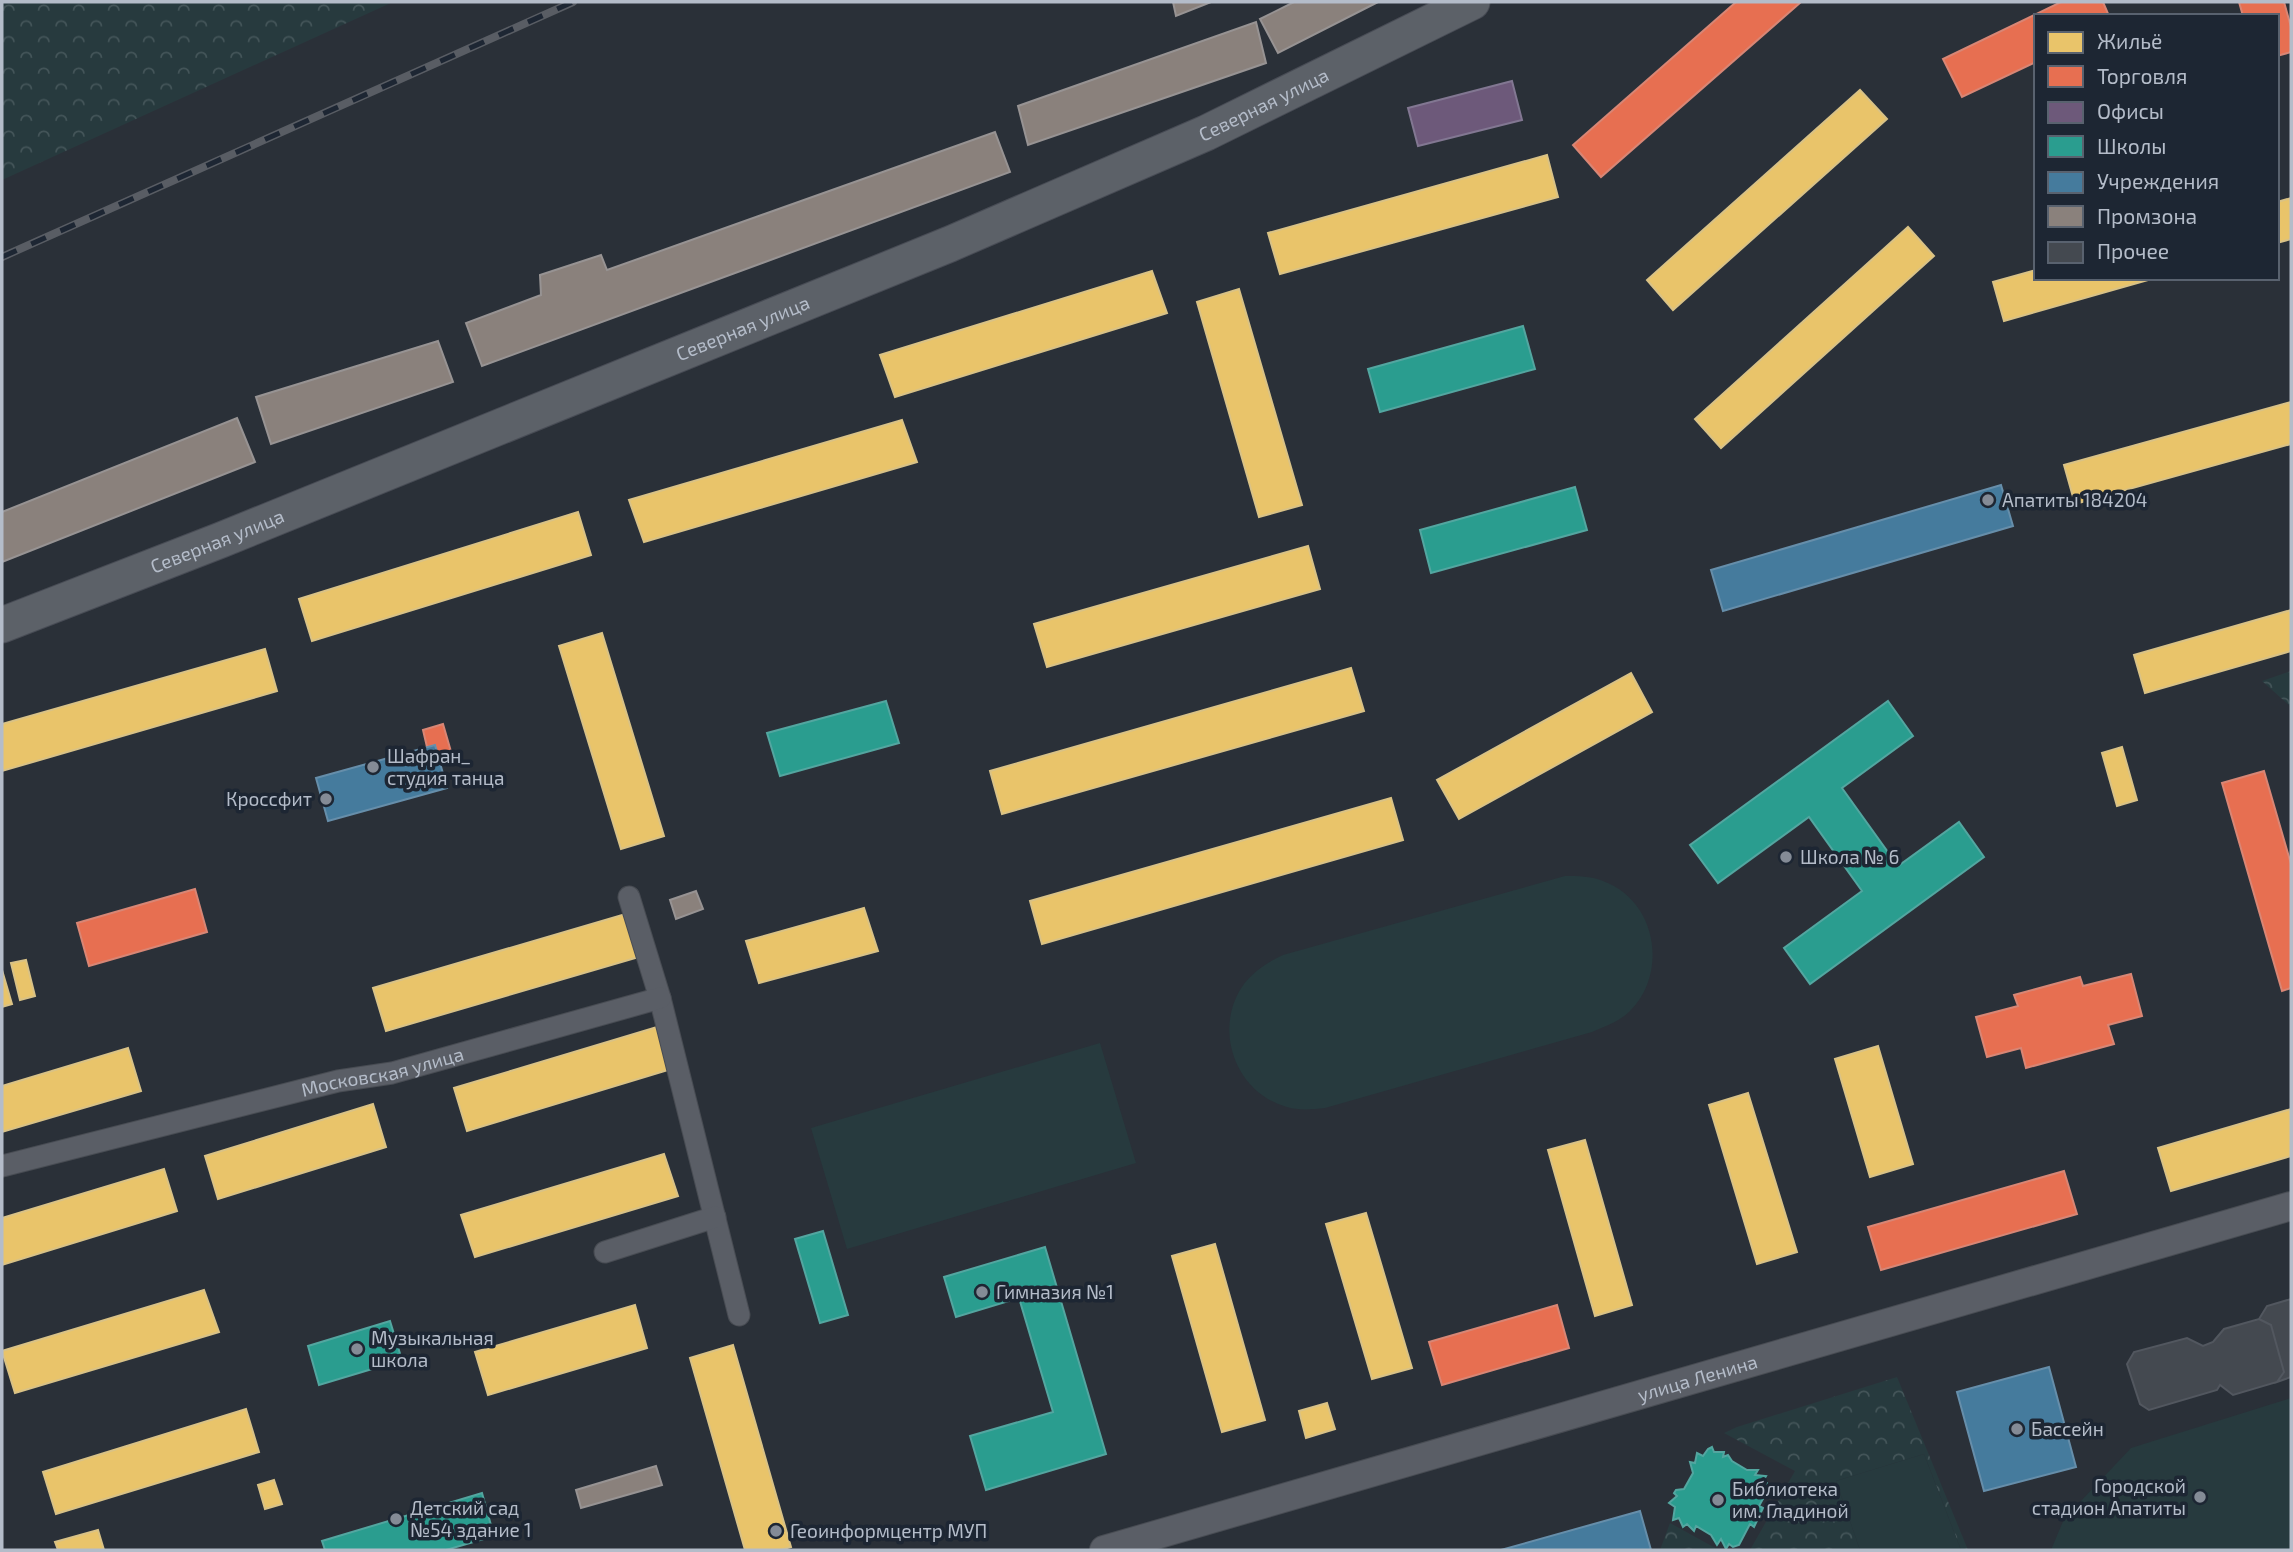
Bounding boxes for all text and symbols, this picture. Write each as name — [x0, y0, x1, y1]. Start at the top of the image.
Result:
legend — [2034, 14, 2279, 280]
text: Жильё — [2097, 28, 2162, 53]
street label: Северная улица — [1195, 62, 1332, 146]
text: Торговля — [2097, 63, 2187, 88]
text: Офисы — [2097, 98, 2164, 123]
text: Школы — [2097, 133, 2166, 158]
text: Учреждения — [2097, 168, 2219, 193]
text: Промзона — [2097, 203, 2197, 228]
text: Прочее — [2097, 238, 2169, 263]
street label: Северная улица — [672, 290, 813, 365]
place label: Апатиты 184204 — [2002, 488, 2148, 511]
marker: Апатиты 184204 — [1980, 492, 1996, 508]
street label: Северная улица — [147, 504, 287, 577]
place label: Шафран_ студия танца — [387, 744, 505, 790]
marker: Шафран_ студия танца — [365, 759, 381, 775]
place label: Кроссфит — [226, 787, 312, 810]
marker: Кроссфит — [318, 791, 334, 807]
place label: Школа № 6 — [1800, 845, 1899, 868]
marker: Школа № 6 — [1778, 849, 1794, 865]
street label: Московская улица — [299, 1042, 466, 1101]
place label: Гимназия №1 — [996, 1280, 1114, 1303]
marker: Гимназия №1 — [974, 1284, 990, 1300]
place label: Музыкальная школа — [371, 1326, 494, 1371]
marker: Музыкальная школа — [349, 1341, 365, 1357]
street label: улица Ленина — [1635, 1349, 1760, 1407]
place label: Бассейн — [2031, 1417, 2104, 1440]
marker: Бассейн — [2009, 1421, 2025, 1437]
place label: Городской стадион Апатиты — [2032, 1474, 2186, 1519]
place label: Библиотека им. Гладиной — [1732, 1477, 1849, 1522]
marker: Городской стадион Апатиты — [2192, 1489, 2208, 1505]
marker: Библиотека им. Гладиной — [1710, 1492, 1726, 1508]
place label: Детский сад №54 здание 1 — [410, 1496, 532, 1541]
marker: Детский сад №54 здание 1 — [388, 1511, 404, 1527]
place label: Геоинформцентр МУП — [790, 1519, 987, 1542]
marker: Геоинформцентр МУП — [768, 1523, 784, 1539]

